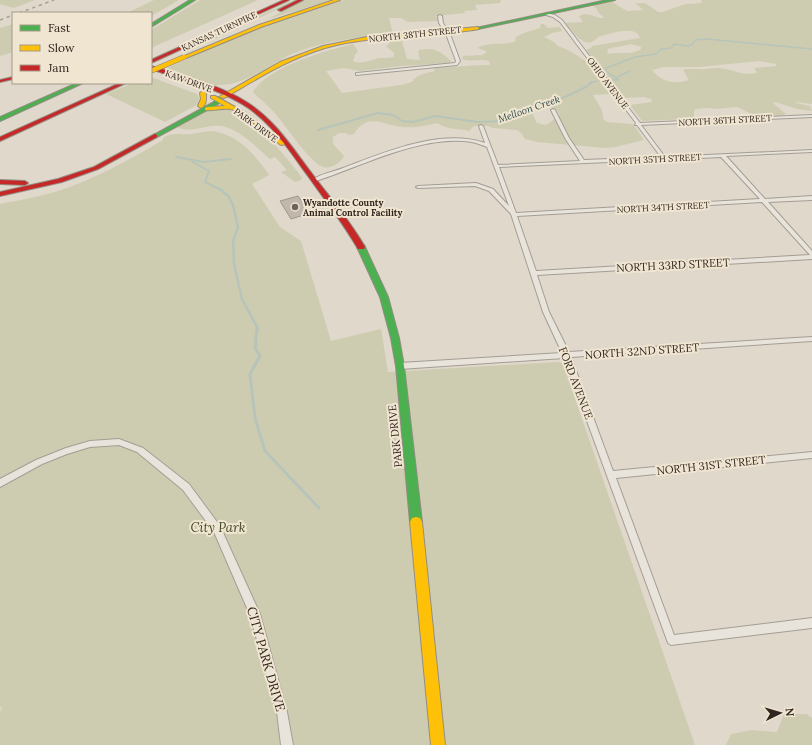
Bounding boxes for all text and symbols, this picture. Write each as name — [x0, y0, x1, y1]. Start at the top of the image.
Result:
street label: KANSAS TURNPIKE — [179, 9, 259, 53]
legend — [12, 12, 152, 84]
text: Fast — [48, 20, 71, 35]
street label: NORTH 38TH STREET — [368, 24, 462, 44]
text: Slow — [48, 40, 75, 55]
street label: OHIO AVENUE — [585, 55, 631, 112]
text: Jam — [47, 60, 69, 75]
street label: KAW DRIVE — [164, 67, 214, 95]
water label: Melloon Creek — [496, 92, 562, 126]
street label: PARK DRIVE — [232, 105, 280, 145]
street label: NORTH 36TH STREET — [678, 112, 772, 128]
street label: NORTH 35TH STREET — [608, 151, 702, 167]
place label: Wyandotte County Animal Control Facility — [303, 197, 403, 218]
street label: NORTH 34TH STREET — [616, 199, 710, 215]
marker: Wyandotte County Animal Control Facility — [290, 202, 300, 212]
street label: NORTH 33RD STREET — [616, 255, 730, 275]
street label: NORTH 32ND STREET — [584, 340, 700, 362]
street label: FORD AVENUE — [556, 345, 596, 421]
street label: PARK DRIVE — [385, 404, 405, 468]
street label: NORTH 31ST STREET — [656, 452, 766, 478]
park label: City Park — [190, 519, 246, 536]
street label: CITY PARK DRIVE — [243, 605, 289, 713]
north arrow — [760, 693, 800, 733]
text: N — [783, 707, 797, 717]

